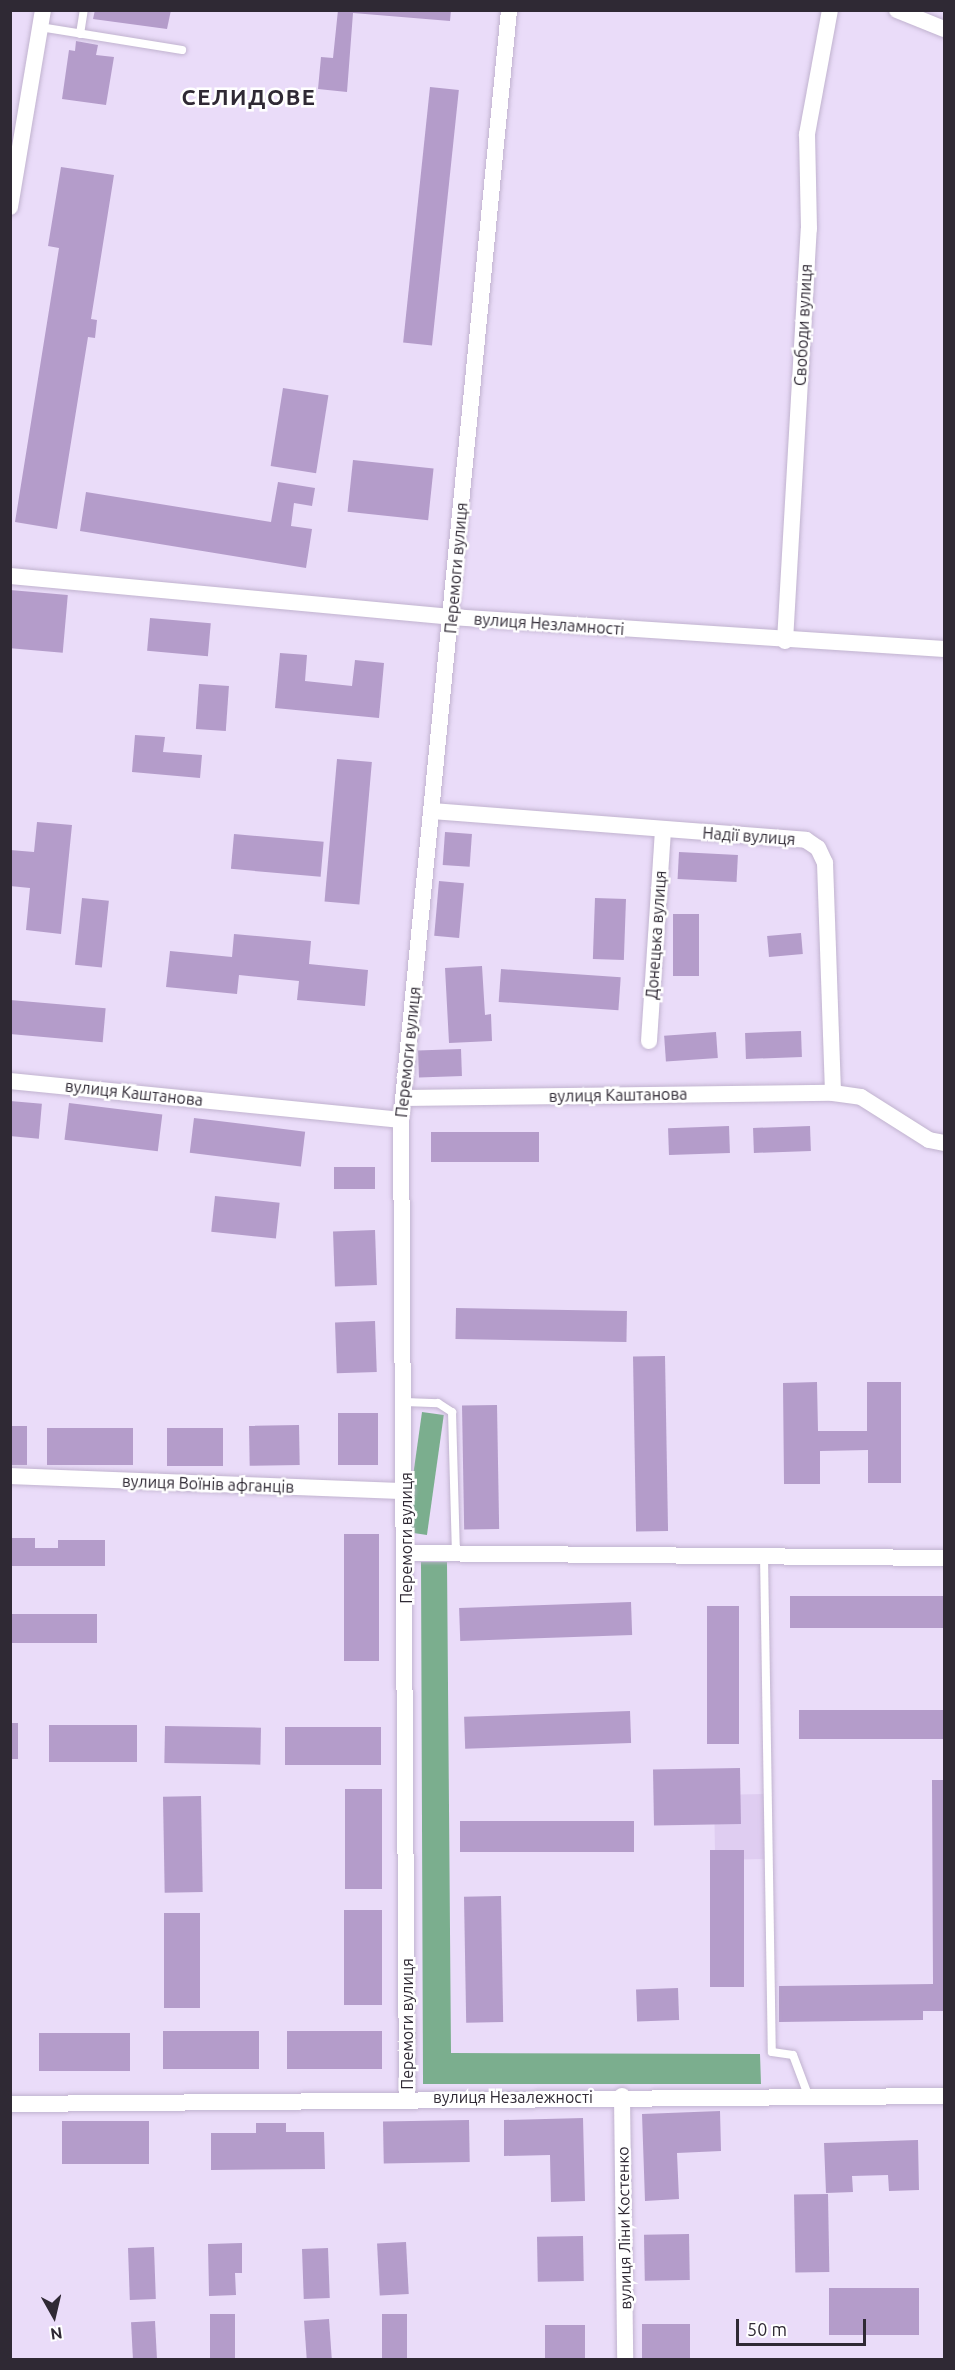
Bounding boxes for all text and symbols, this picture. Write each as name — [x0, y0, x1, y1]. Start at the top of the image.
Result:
district label: СЕЛИДОВЕ — [182, 84, 316, 110]
street label: Свободи вулиця — [790, 263, 816, 387]
street label: Перемоги вулиця — [441, 502, 471, 634]
street label: вулиця Незламності — [473, 609, 625, 639]
street label: Надії вулиця — [702, 823, 796, 849]
street label: Донецька вулиця — [642, 870, 670, 1000]
street label: Перемоги вулиця — [392, 986, 424, 1118]
street label: вулиця Каштанова — [64, 1076, 204, 1110]
street label: вулиця Каштанова — [548, 1084, 688, 1106]
street label: вулиця Воїнів афганців — [122, 1471, 294, 1497]
street label: Перемоги вулиця — [396, 1472, 416, 1604]
street label: Перемоги вулиця — [397, 1958, 417, 2090]
street label: вулиця Незалежності — [433, 2087, 593, 2107]
street label: вулиця Ліни Костенко — [613, 2146, 635, 2310]
north arrow — [24, 2286, 84, 2346]
scale bar — [739, 2307, 870, 2345]
text: 50 m — [747, 2319, 787, 2339]
text: N — [49, 2324, 64, 2344]

